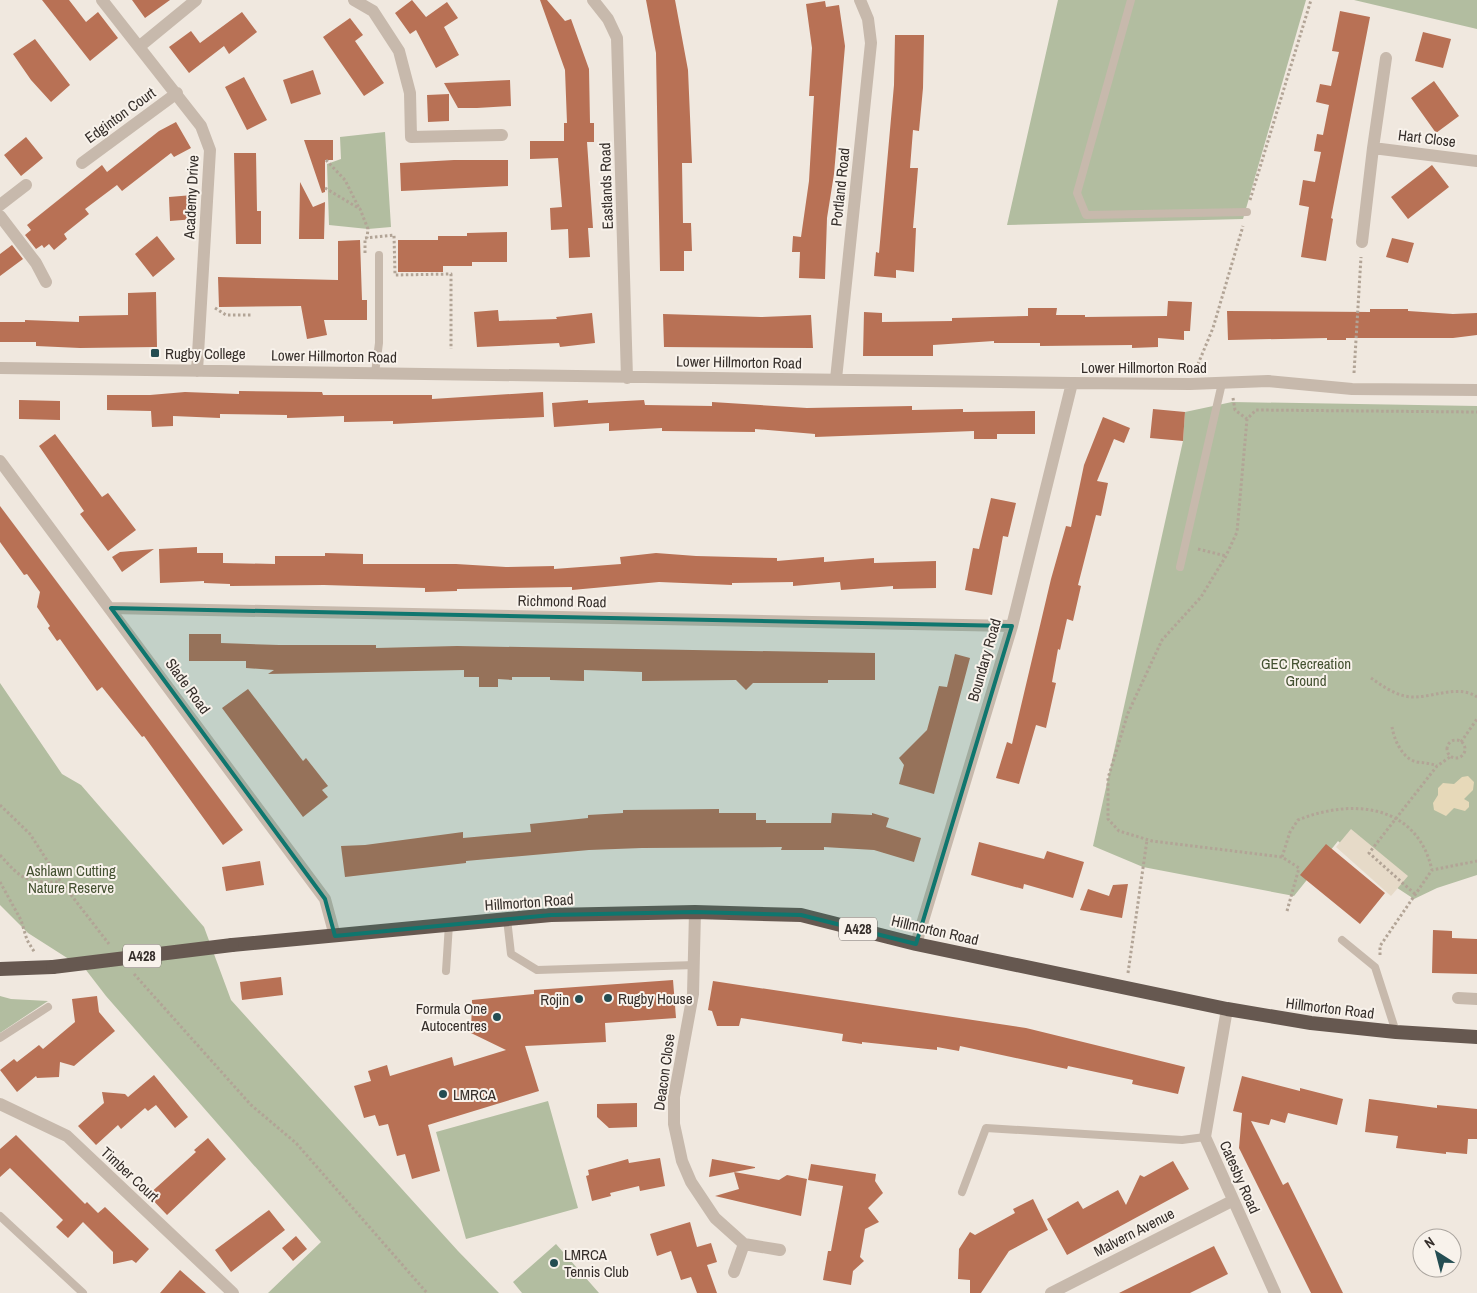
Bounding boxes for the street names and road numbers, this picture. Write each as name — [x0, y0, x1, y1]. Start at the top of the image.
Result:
street label: Edginton Court — [80, 82, 160, 148]
street label: Hart Close — [1397, 124, 1457, 152]
street label: Eastlands Road — [594, 142, 618, 230]
street label: Portland Road — [825, 147, 855, 227]
street label: Academy Drive — [178, 154, 204, 241]
street label: Lower Hillmorton Road — [271, 344, 397, 368]
street label: Lower Hillmorton Road — [676, 350, 802, 374]
street label: Lower Hillmorton Road — [1081, 357, 1207, 378]
street label: Richmond Road — [517, 590, 607, 612]
street label: Boundary Road — [962, 616, 1006, 704]
street label: Slade Road — [161, 654, 215, 718]
street label: Hillmorton Road — [484, 888, 574, 916]
street label: Hillmorton Road — [889, 910, 981, 950]
road number: A428 — [839, 918, 877, 941]
road number: A428 — [123, 944, 161, 968]
street label: Hillmorton Road — [1285, 992, 1375, 1024]
street label: Deacon Close — [648, 1032, 680, 1112]
street label: Catesby Road — [1215, 1137, 1265, 1217]
street label: Timber Court — [96, 1142, 164, 1207]
street label: Malvern Avenue — [1090, 1203, 1178, 1261]

